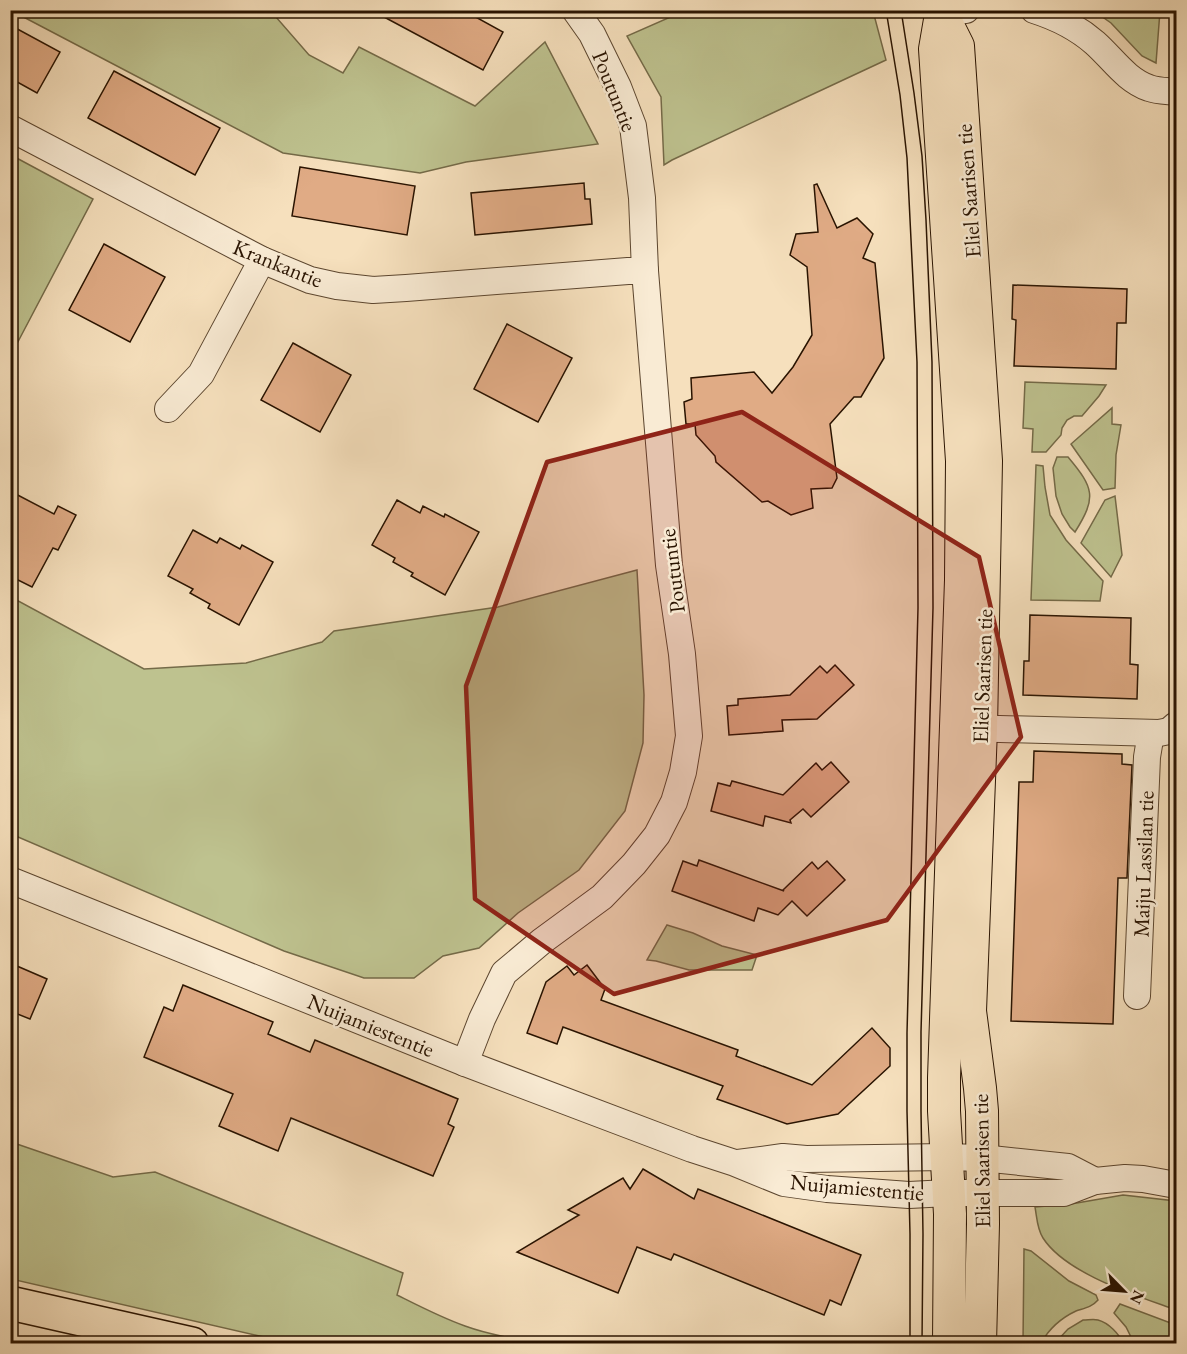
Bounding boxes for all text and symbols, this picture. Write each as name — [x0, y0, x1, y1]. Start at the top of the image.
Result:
street label: Poutuntie — [585, 47, 644, 136]
street label: Eliel Saarisen tie — [949, 122, 988, 259]
street label: Krankantie — [229, 232, 327, 295]
street label: Poutuntie — [653, 527, 692, 615]
street label: Eliel Saarisen tie — [966, 608, 999, 744]
street label: Maiju Lassilan tie — [1126, 790, 1161, 938]
street label: Nuijamiestentie — [303, 987, 439, 1064]
street label: Eliel Saarisen tie — [966, 1093, 997, 1228]
street label: Nuijamiestentie — [789, 1167, 926, 1208]
north arrow — [1094, 1261, 1154, 1321]
text: N — [1125, 1287, 1149, 1307]

